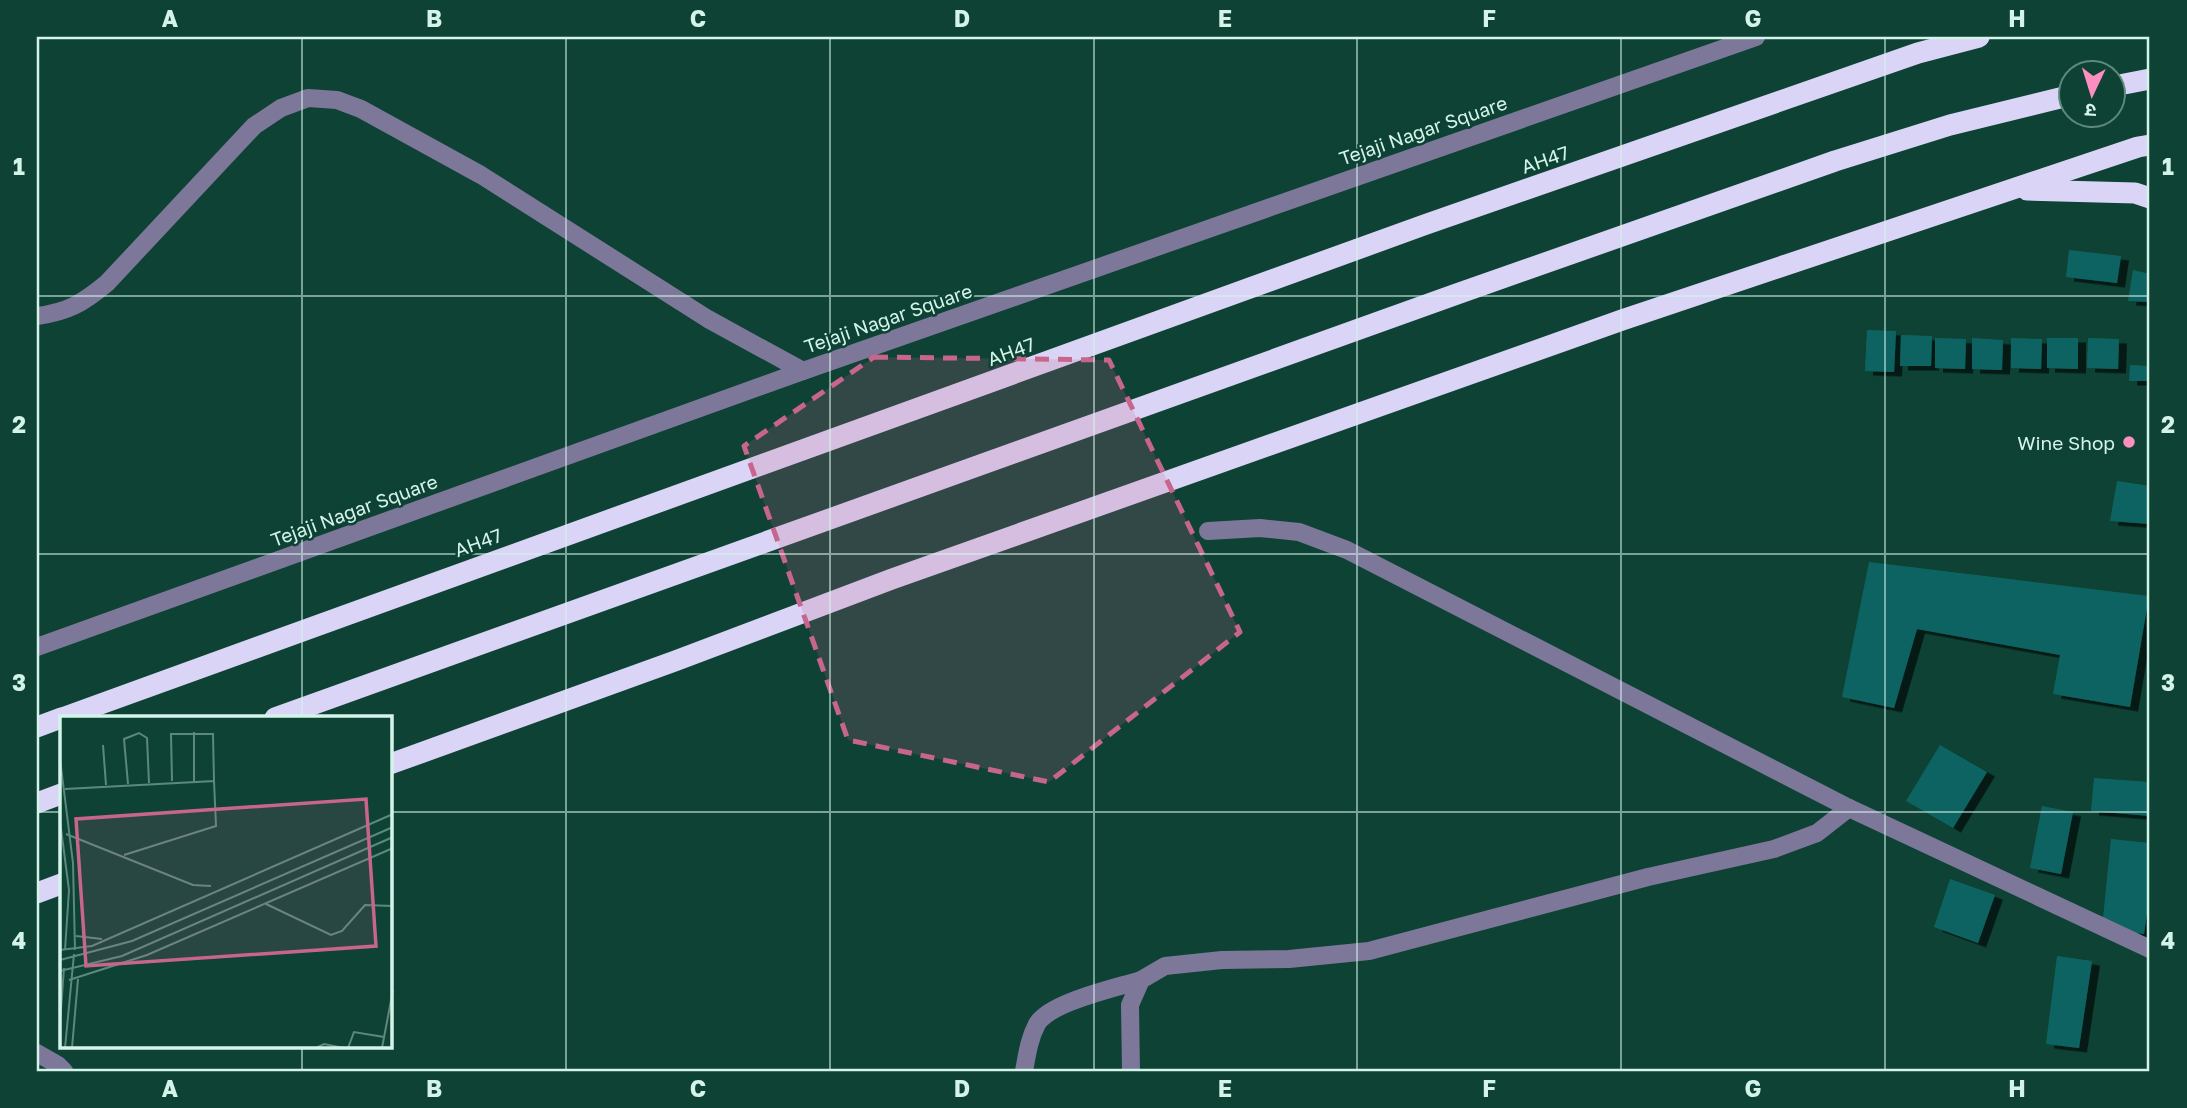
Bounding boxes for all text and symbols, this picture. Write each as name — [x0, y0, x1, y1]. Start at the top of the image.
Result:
text: A — [162, 4, 179, 32]
text: B — [426, 4, 442, 32]
text: C — [690, 4, 706, 32]
text: D — [954, 4, 970, 32]
text: E — [1218, 4, 1232, 32]
text: F — [1482, 4, 1496, 32]
text: G — [1745, 4, 1761, 32]
text: H — [2008, 4, 2026, 32]
north arrow — [2058, 60, 2128, 130]
street label: Tejaji Nagar Square — [1336, 90, 1510, 170]
text: उ — [2084, 100, 2097, 123]
street label: AH47 — [1518, 140, 1572, 178]
text: 1 — [13, 152, 25, 180]
text: 1 — [2162, 152, 2174, 180]
street label: Tejaji Nagar Square — [801, 278, 975, 358]
street label: AH47 — [984, 332, 1038, 370]
text: 2 — [12, 410, 26, 438]
text: 2 — [2161, 410, 2175, 438]
place label: Wine Shop — [2017, 431, 2115, 454]
marker: Wine Shop — [2121, 434, 2137, 450]
street label: Tejaji Nagar Square — [267, 469, 441, 551]
street label: AH47 — [451, 523, 505, 561]
text: 3 — [12, 668, 26, 696]
text: 3 — [2161, 668, 2175, 696]
inset map — [60, 716, 392, 1048]
text: 4 — [12, 926, 26, 954]
text: 4 — [2161, 926, 2175, 954]
text: A — [162, 1074, 179, 1102]
text: B — [426, 1074, 442, 1102]
text: C — [690, 1074, 706, 1102]
text: D — [954, 1074, 970, 1102]
text: E — [1218, 1074, 1232, 1102]
text: F — [1482, 1074, 1496, 1102]
text: G — [1745, 1074, 1761, 1102]
text: H — [2008, 1074, 2026, 1102]

